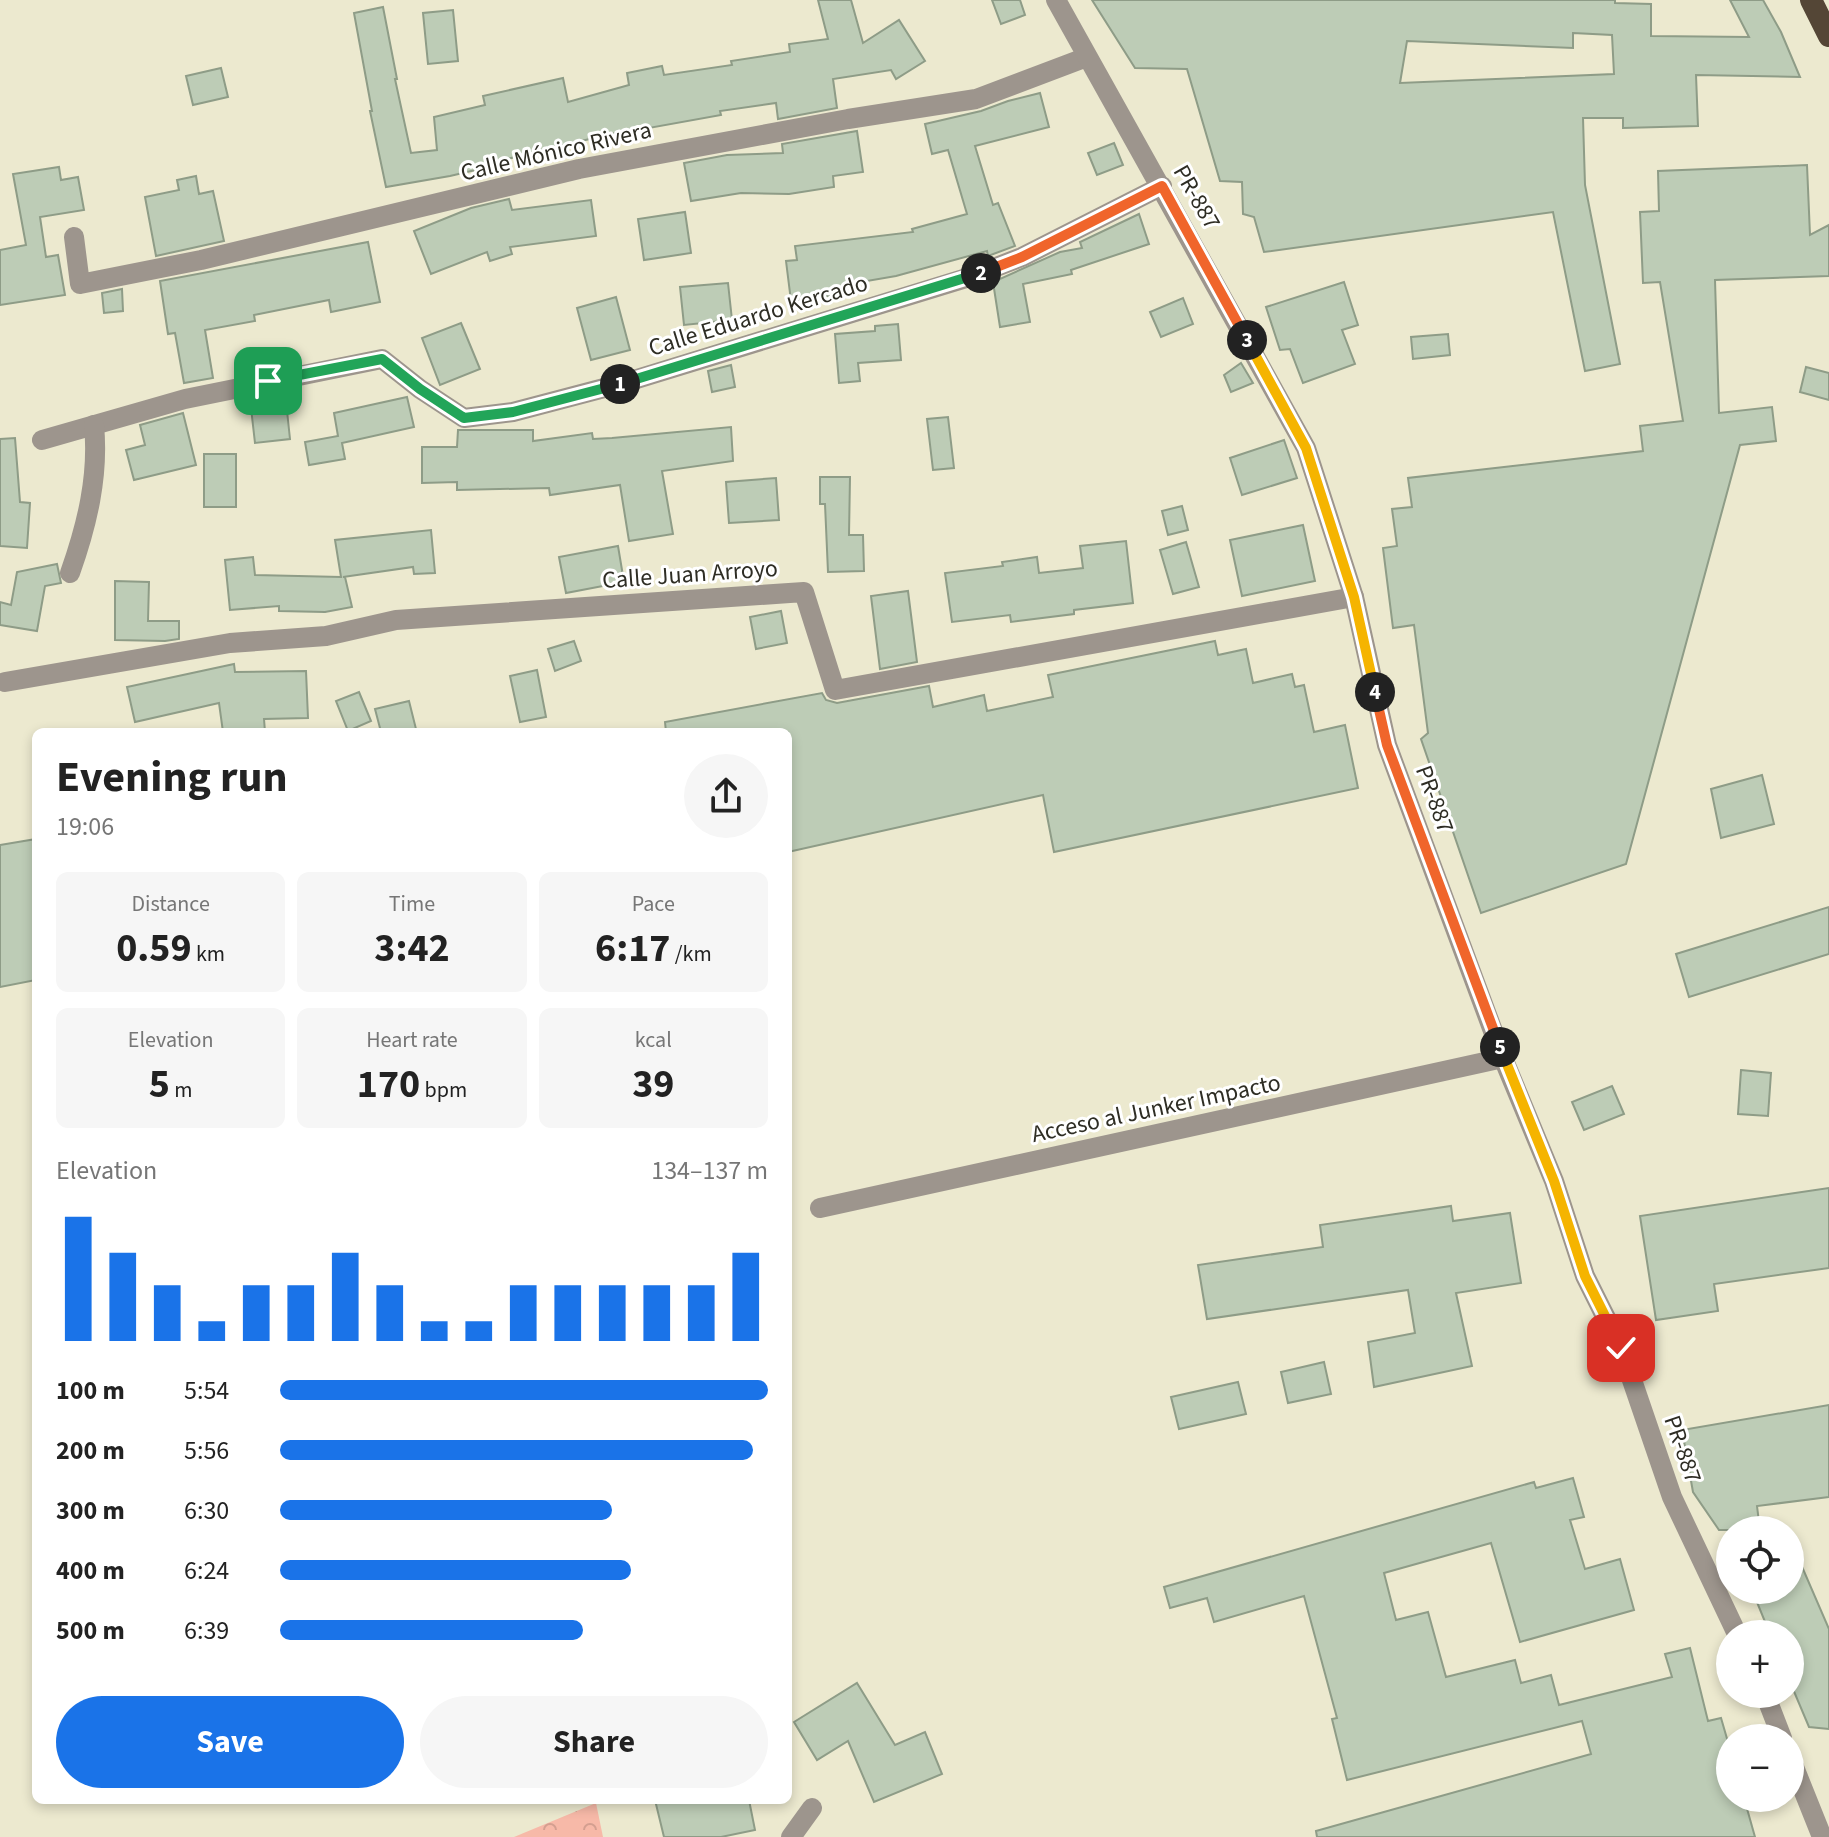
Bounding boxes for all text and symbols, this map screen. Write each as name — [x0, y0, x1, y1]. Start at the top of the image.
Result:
street label: Calle Mónico Rivera — [457, 113, 655, 190]
street label: PR-887 — [1164, 158, 1229, 236]
pin: 2 — [961, 253, 1001, 293]
text: 2 — [975, 257, 987, 289]
street label: Calle Eduardo Kercado — [644, 265, 872, 365]
pin: 3 — [1227, 320, 1267, 360]
text: 3 — [1241, 324, 1253, 356]
pin — [234, 347, 302, 415]
icon: arrive — [246, 359, 290, 403]
pin: 1 — [600, 364, 640, 404]
text: 1 — [614, 368, 626, 400]
street label: Calle Juan Arroyo — [601, 551, 779, 598]
pin: 4 — [1355, 672, 1395, 712]
text: 4 — [1369, 676, 1381, 708]
text: Evening run — [56, 746, 288, 809]
button: share — [684, 754, 768, 838]
street label: PR-887 — [1406, 760, 1463, 838]
text: 19:06 — [56, 808, 114, 845]
text: Distance — [132, 888, 210, 920]
text: Time — [389, 888, 435, 920]
text: Pace — [632, 888, 675, 920]
text: 0.59 — [116, 920, 192, 977]
text: 3:42 — [374, 920, 450, 977]
text: 6:17 — [595, 920, 670, 977]
text: km — [192, 938, 225, 970]
text: /km — [670, 938, 712, 970]
text: Elevation — [128, 1024, 214, 1056]
text: Heart rate — [366, 1024, 458, 1056]
text: kcal — [635, 1024, 672, 1056]
pin: 5 — [1480, 1027, 1520, 1067]
text: 5 — [1494, 1031, 1506, 1063]
text: 5 — [149, 1056, 170, 1113]
text: 170 — [357, 1056, 420, 1113]
text: 39 — [632, 1056, 674, 1113]
street label: Acceso al Junker Impacto — [1028, 1065, 1284, 1152]
text: m — [170, 1074, 193, 1106]
text: bpm — [420, 1074, 467, 1106]
text: Elevation — [56, 1152, 157, 1189]
text: 134–137 m — [651, 1152, 768, 1189]
pin — [1587, 1314, 1655, 1382]
icon: check — [1599, 1326, 1643, 1370]
text: 100 m — [56, 1372, 125, 1409]
text: 5:54 — [184, 1372, 229, 1409]
street label: PR-887 — [1655, 1410, 1710, 1488]
text: 200 m — [56, 1432, 125, 1469]
text: 5:56 — [184, 1432, 229, 1469]
text: 300 m — [56, 1492, 125, 1529]
text: 6:30 — [184, 1492, 229, 1529]
map controls — [1716, 1516, 1804, 1812]
button: locate — [1716, 1516, 1804, 1604]
text: 400 m — [56, 1552, 125, 1589]
text: 6:24 — [184, 1552, 229, 1589]
text: 500 m — [56, 1612, 125, 1649]
text: 6:39 — [184, 1612, 229, 1649]
button: + — [1716, 1620, 1804, 1708]
button: Save — [56, 1696, 404, 1788]
button: Share — [420, 1696, 768, 1788]
button: − — [1716, 1724, 1804, 1812]

